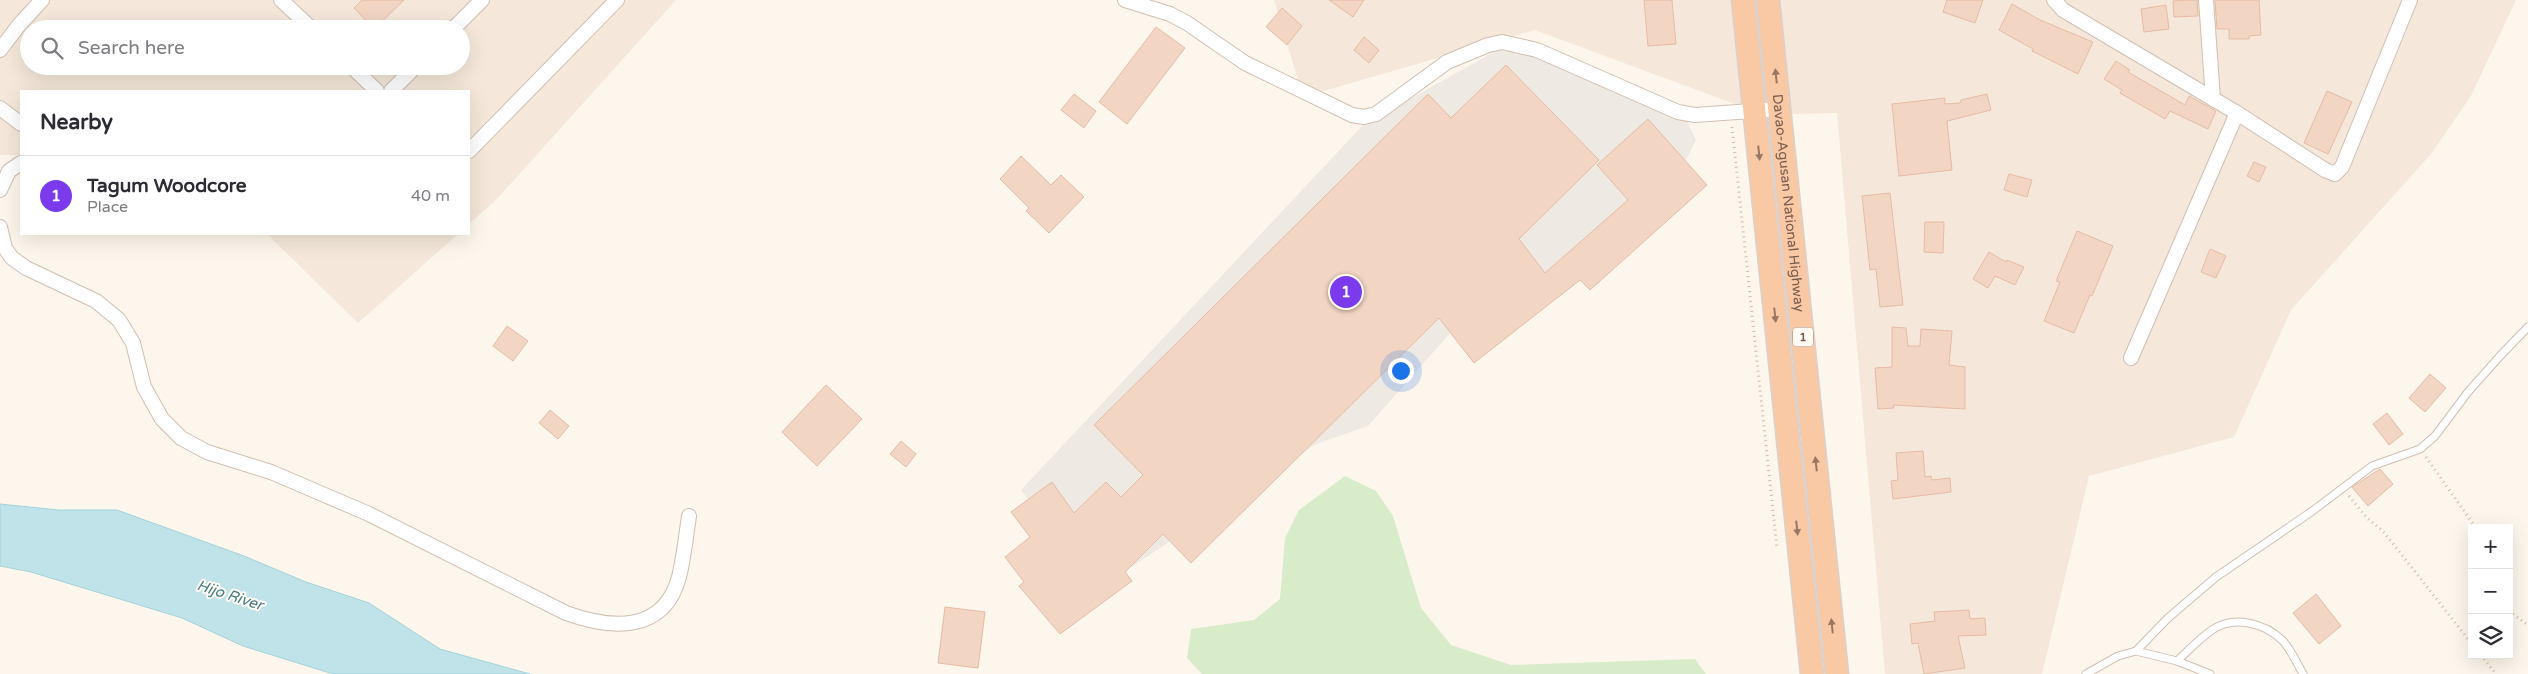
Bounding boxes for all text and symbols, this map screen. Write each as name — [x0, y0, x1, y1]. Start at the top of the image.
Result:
search box — [20, 20, 470, 75]
icon: search — [38, 34, 66, 62]
text: Search here — [78, 37, 185, 59]
one-way arrow — [1772, 68, 1780, 84]
street label: Davao-Agusan National Highway — [1769, 93, 1808, 313]
text: Nearby — [40, 110, 113, 135]
one-way arrow — [1755, 145, 1763, 161]
text: Tagum Woodcore — [87, 175, 246, 197]
text: 1 — [51, 186, 61, 206]
text: 40 m — [411, 186, 450, 206]
text: Place — [87, 197, 128, 217]
pin: 1 — [1330, 273, 1362, 311]
one-way arrow — [1772, 307, 1780, 323]
road number: 1 — [1793, 328, 1813, 347]
your location — [1388, 358, 1414, 384]
one-way arrow — [1812, 456, 1820, 472]
one-way arrow — [1793, 521, 1801, 537]
map controls — [2468, 524, 2513, 659]
button: + — [2468, 524, 2513, 569]
button: − — [2468, 569, 2513, 614]
water label: Hijo River — [195, 576, 267, 615]
button: layers — [2468, 614, 2513, 659]
one-way arrow — [1828, 617, 1836, 633]

